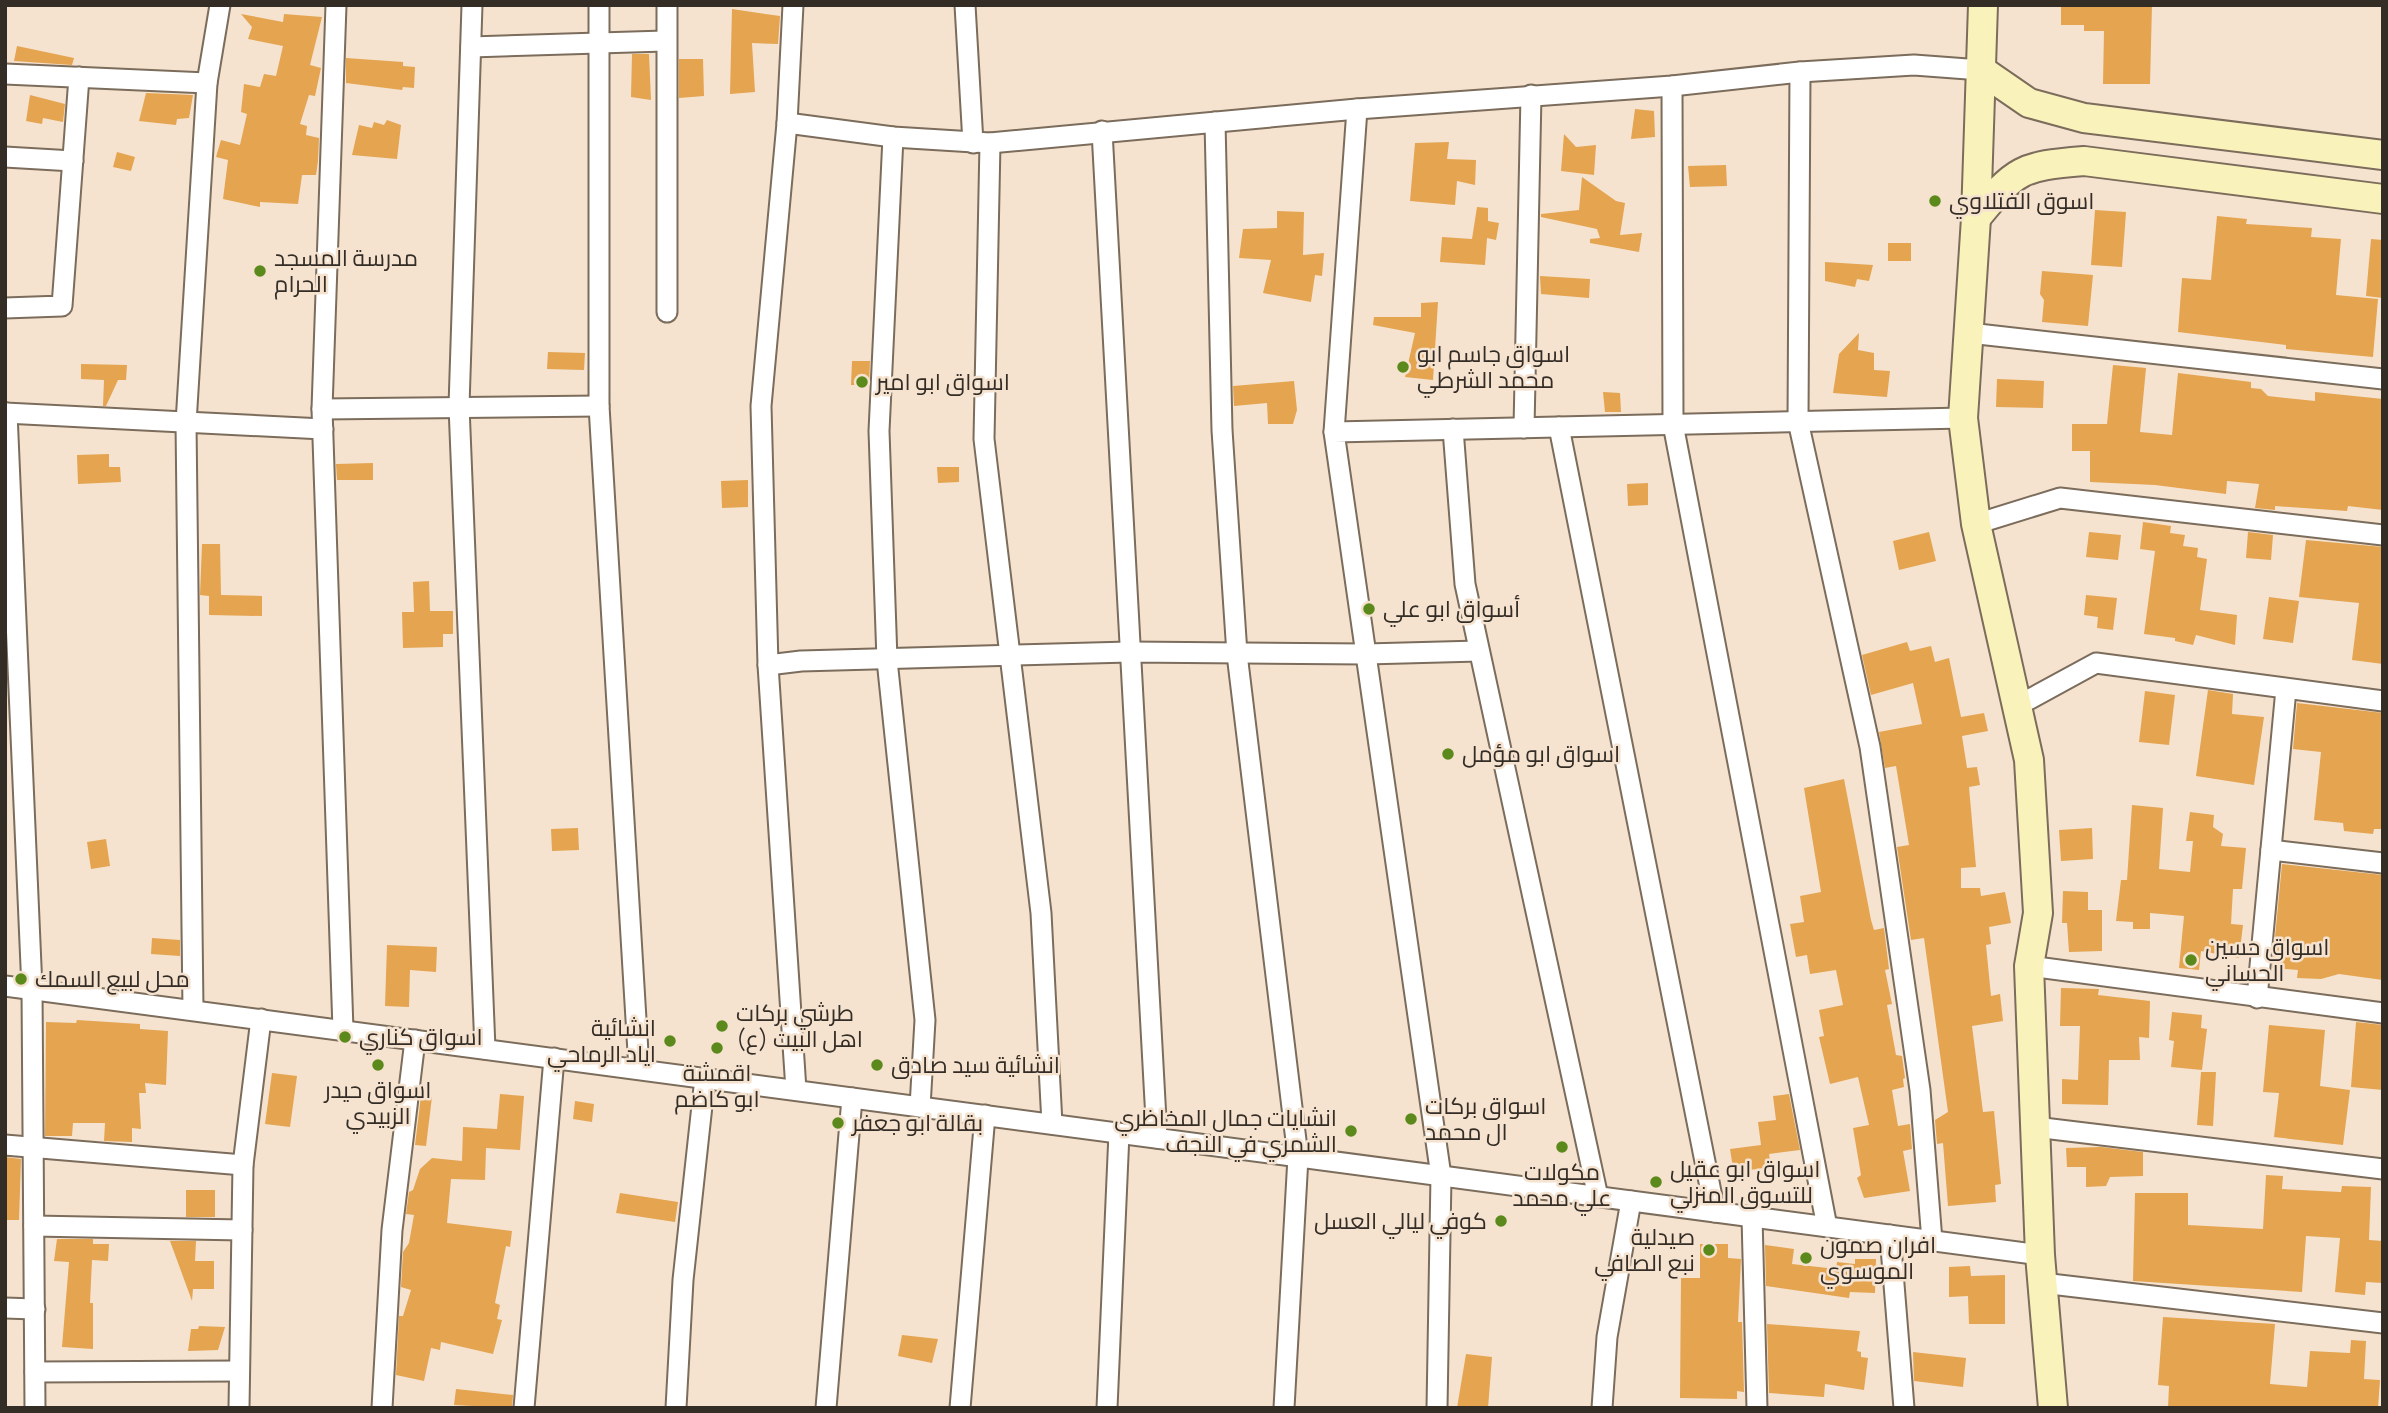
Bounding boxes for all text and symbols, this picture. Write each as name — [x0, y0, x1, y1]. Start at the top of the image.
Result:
place label: اسوق الفتلاوي — [1949, 184, 2095, 219]
marker: اسوق الفتلاوي — [1927, 193, 1943, 209]
place label: مدرسة المسجد الحرام — [274, 241, 418, 300]
marker: مدرسة المسجد الحرام — [252, 263, 268, 279]
place label: اسواق جاسم ابو محمد الشرطي — [1417, 337, 1570, 398]
marker: اسواق جاسم ابو محمد الشرطي — [1395, 359, 1411, 375]
place label: اسواق ابو امير — [874, 365, 1010, 397]
marker: اسواق ابو امير — [854, 374, 870, 390]
place label: أسواق ابو علي — [1383, 592, 1520, 627]
marker: أسواق ابو علي — [1361, 601, 1377, 617]
place label: اسواق ابو مؤمل — [1462, 737, 1620, 769]
marker: اسواق ابو مؤمل — [1440, 746, 1456, 762]
place label: اسواق حسين الحساني — [2205, 930, 2330, 991]
marker: اسواق حسين الحساني — [2183, 952, 2199, 968]
place label: محل لبيع السمك — [35, 962, 190, 995]
marker: محل لبيع السمك — [13, 971, 29, 987]
place label: طرشي بركات اهل البيت (ع) — [736, 996, 863, 1055]
place label: انشائية اياد الرماحي — [547, 1011, 656, 1072]
marker: طرشي بركات اهل البيت (ع) — [714, 1018, 730, 1034]
place label: اسواق كناري — [359, 1020, 483, 1055]
marker: اسواق كناري — [337, 1029, 353, 1045]
marker: انشائية اياد الرماحي — [662, 1033, 678, 1049]
marker: اقمشة ابو كاضم — [709, 1040, 725, 1056]
place label: انشائية سيد صادق — [891, 1048, 1060, 1080]
place label: اقمشة ابو كاضم — [674, 1056, 760, 1115]
marker: اسواق حيدر الزبيدي — [370, 1057, 386, 1073]
marker: انشائية سيد صادق — [869, 1057, 885, 1073]
place label: اسواق حيدر الزبيدي — [322, 1073, 432, 1134]
place label: اسواق بركات ال محمد — [1425, 1089, 1547, 1147]
place label: انشايات جمال المخاظري الشمري في النجف — [1114, 1101, 1337, 1162]
place label: بقالة ابو جعفر — [850, 1106, 983, 1138]
marker: اسواق بركات ال محمد — [1403, 1111, 1419, 1127]
marker: بقالة ابو جعفر — [830, 1115, 846, 1131]
marker: انشايات جمال المخاظري الشمري في النجف — [1343, 1123, 1359, 1139]
marker: مكولات علي محمد — [1554, 1139, 1570, 1155]
place label: اسواق ابو عقيل للتسوق المنزلي — [1670, 1152, 1821, 1213]
place label: مكولات علي محمد — [1513, 1155, 1611, 1216]
marker: اسواق ابو عقيل للتسوق المنزلي — [1648, 1174, 1664, 1190]
place label: كوفي ليالي العسل — [1314, 1204, 1487, 1239]
marker: كوفي ليالي العسل — [1493, 1213, 1509, 1229]
place label: صيدلية نبع الصافي — [1594, 1220, 1695, 1281]
place label: افران صمون الموسوي — [1820, 1228, 1936, 1289]
marker: صيدلية نبع الصافي — [1701, 1242, 1717, 1258]
marker: افران صمون الموسوي — [1798, 1250, 1814, 1266]

